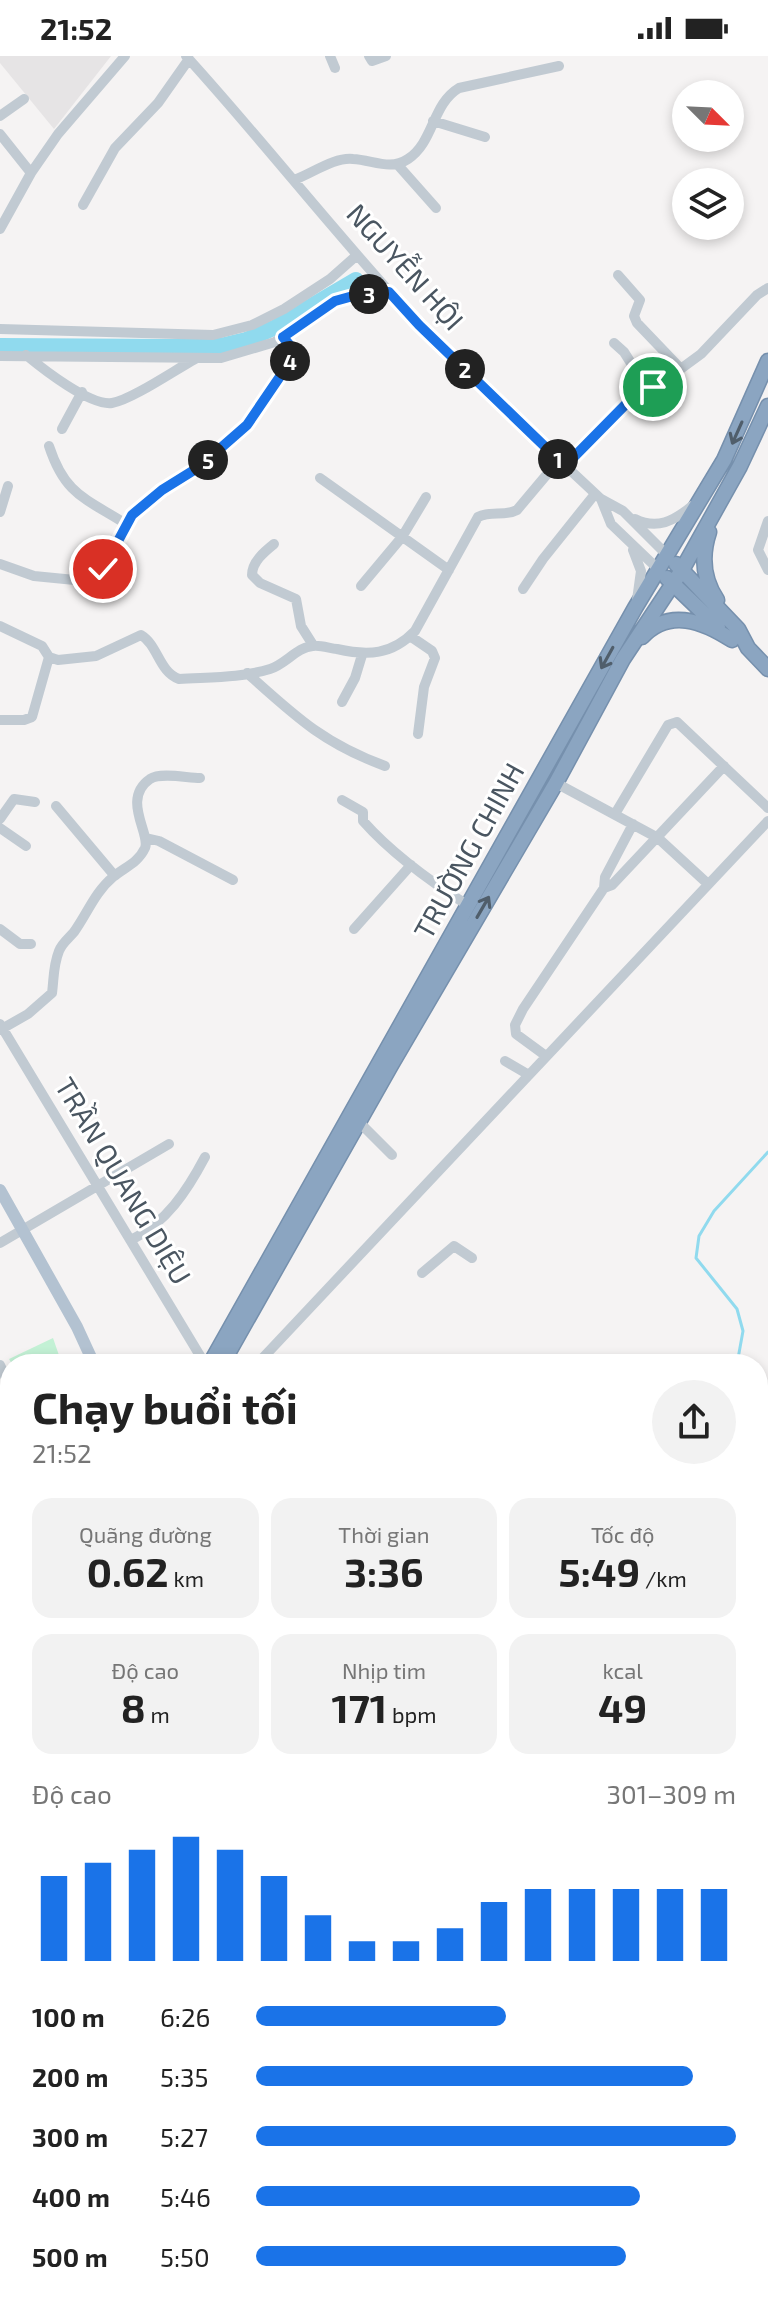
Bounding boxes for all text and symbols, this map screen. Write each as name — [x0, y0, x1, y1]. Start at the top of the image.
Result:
text: 21:52 — [40, 10, 112, 46]
north arrow — [672, 80, 744, 152]
map controls — [672, 80, 744, 240]
button: layers — [672, 168, 744, 240]
street label: NGUYỄN HỘI — [340, 196, 472, 336]
pin: 3 — [349, 274, 389, 314]
text: 3 — [363, 281, 375, 307]
pin: 4 — [270, 341, 310, 381]
text: 4 — [283, 348, 297, 374]
pin: 2 — [445, 349, 485, 389]
pin — [619, 353, 687, 421]
text: 2 — [459, 356, 471, 382]
icon: arrive — [631, 365, 675, 409]
one-way arrow — [729, 420, 744, 444]
pin: 1 — [538, 439, 578, 479]
pin: 5 — [188, 440, 228, 480]
text: 1 — [553, 446, 563, 472]
text: 5 — [202, 447, 214, 473]
pin — [69, 535, 137, 603]
icon: check — [81, 547, 125, 591]
one-way arrow — [599, 646, 615, 669]
street label: TRƯỜNG CHINH — [406, 757, 530, 944]
one-way arrow — [476, 896, 492, 919]
street label: TRẦN QUANG DIỆU — [49, 1071, 199, 1290]
text: Chạy buổi tối — [32, 1380, 298, 1433]
button: share — [652, 1380, 736, 1464]
text: 21:52 — [32, 1437, 92, 1468]
text: Quãng đường — [79, 1521, 212, 1547]
text: Thời gian — [338, 1521, 430, 1547]
text: Tốc độ — [591, 1521, 654, 1547]
text: 0.62 — [87, 1547, 169, 1595]
text: 3:36 — [344, 1547, 424, 1595]
text: 5:49 — [559, 1547, 640, 1595]
text: km — [169, 1565, 204, 1591]
text: /km — [640, 1565, 687, 1591]
text: Độ cao — [112, 1657, 179, 1683]
text: Nhịp tim — [342, 1657, 426, 1683]
text: kcal — [603, 1657, 643, 1683]
text: 8 — [121, 1683, 146, 1731]
text: 171 — [331, 1683, 387, 1731]
text: 49 — [598, 1683, 647, 1731]
text: m — [146, 1701, 170, 1727]
text: bpm — [387, 1701, 437, 1727]
text: Độ cao — [32, 1778, 112, 1809]
text: 301–309 m — [607, 1778, 736, 1809]
text: 100 m — [32, 2001, 105, 2032]
text: 6:26 — [160, 2001, 211, 2032]
text: 200 m — [32, 2061, 108, 2092]
text: 5:35 — [160, 2061, 208, 2092]
text: 300 m — [32, 2121, 108, 2152]
text: 5:27 — [160, 2121, 208, 2152]
text: 400 m — [32, 2181, 110, 2212]
text: 5:46 — [160, 2181, 211, 2212]
text: 500 m — [32, 2241, 108, 2272]
text: 5:50 — [160, 2241, 210, 2272]

